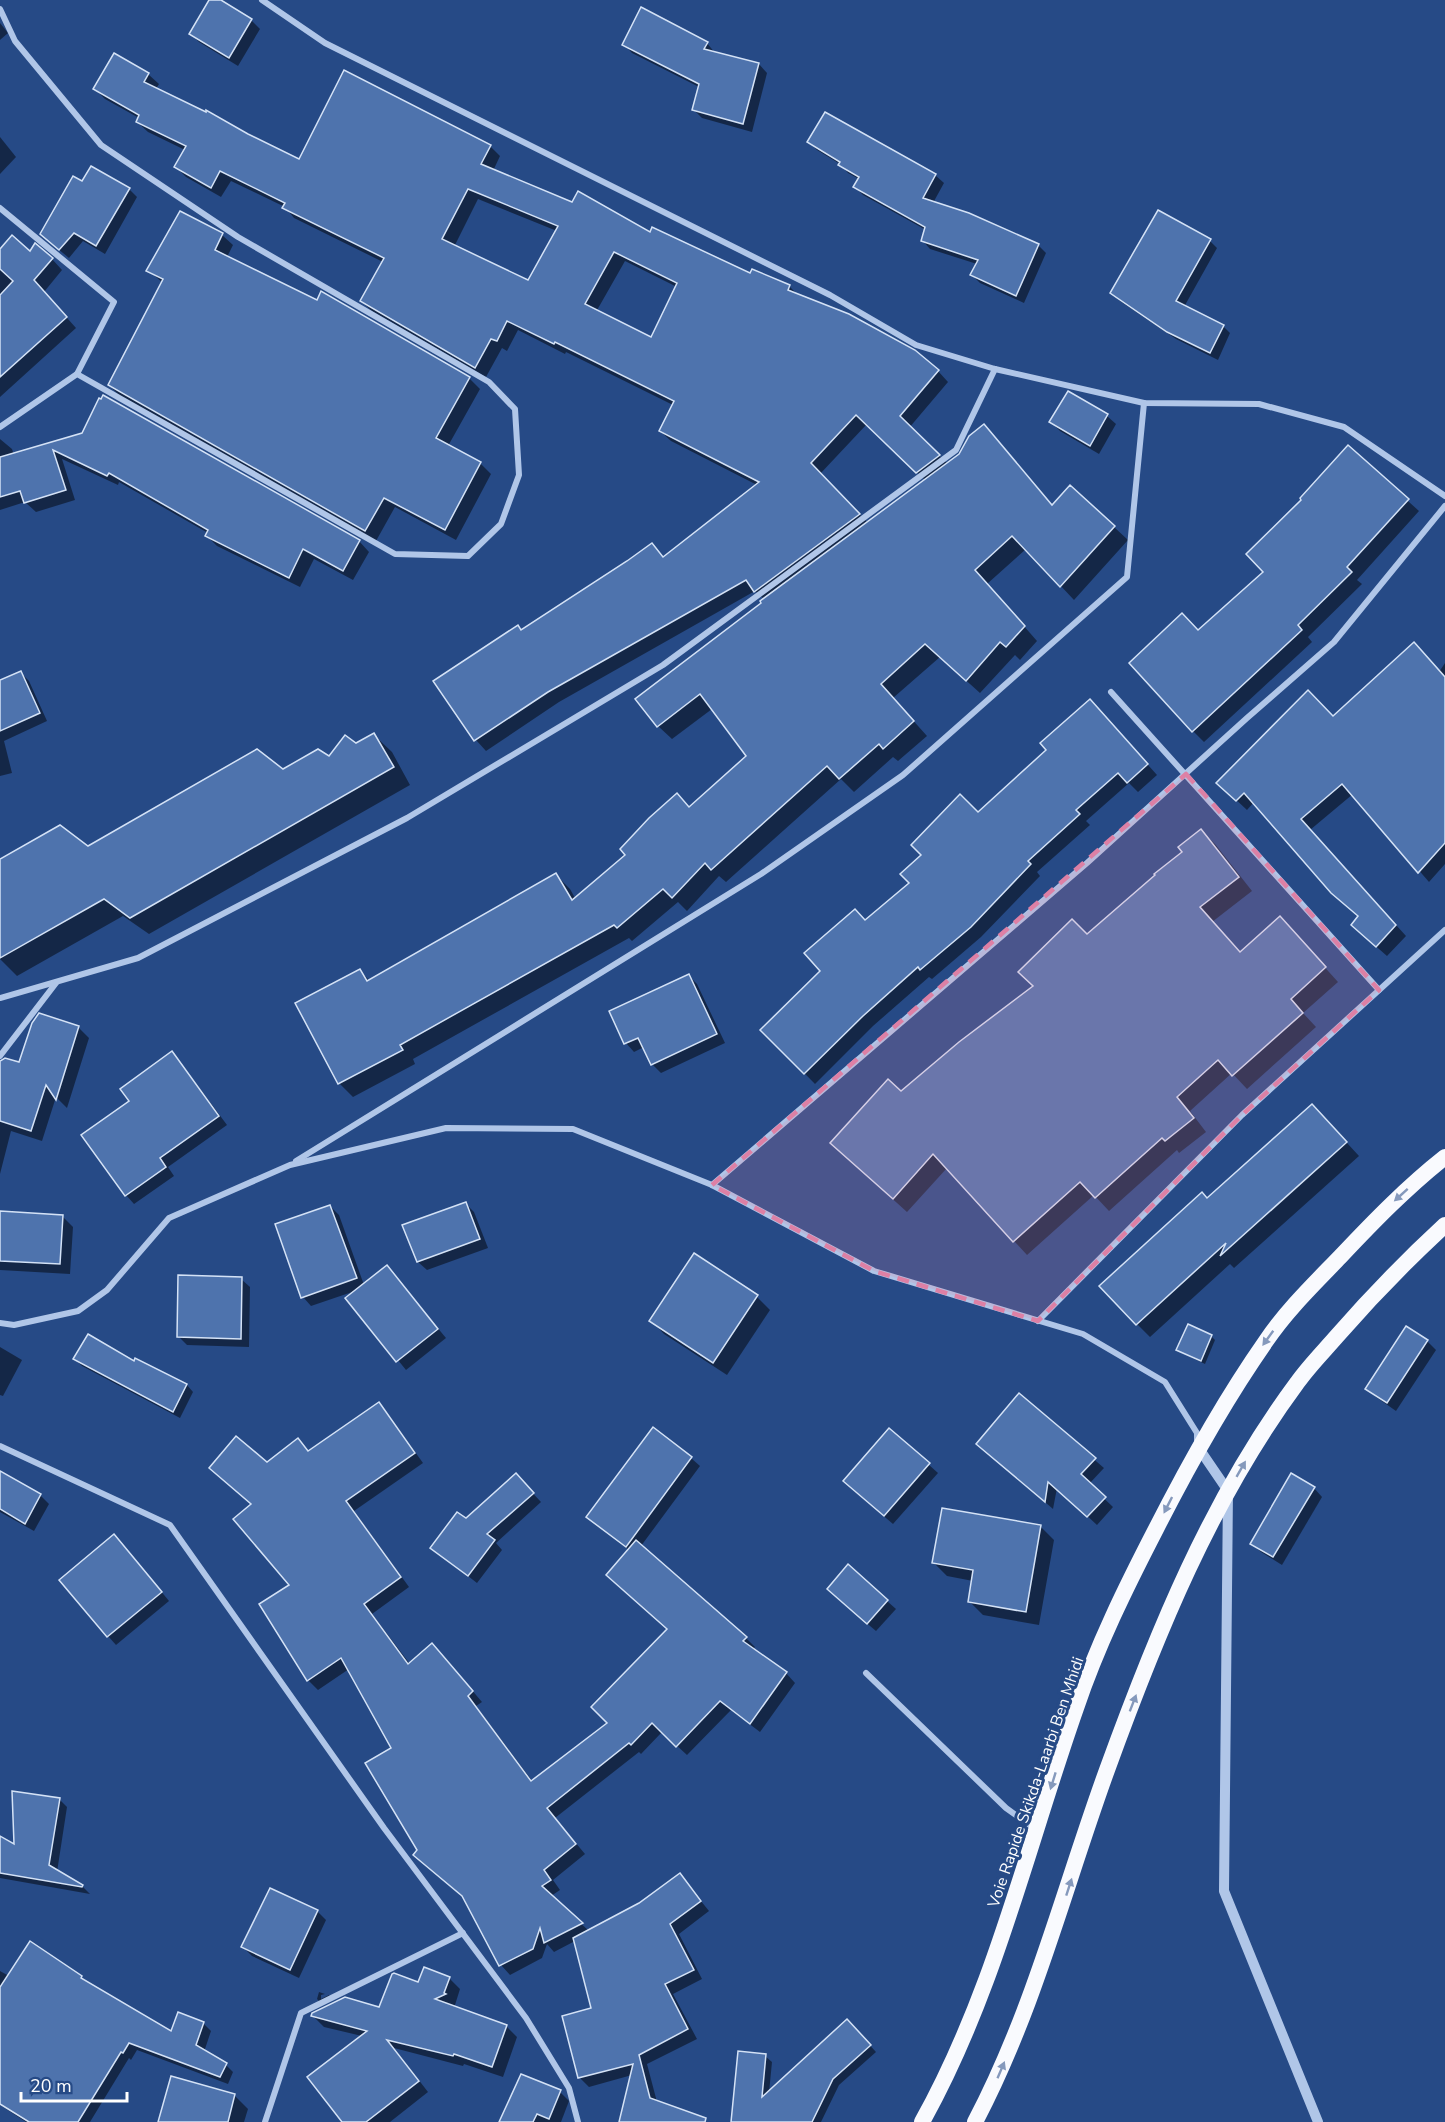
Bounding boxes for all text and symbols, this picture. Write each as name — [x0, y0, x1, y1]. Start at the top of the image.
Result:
one-way arrow — [1394, 1188, 1409, 1201]
one-way arrow — [1263, 1330, 1275, 1345]
one-way arrow — [1235, 1461, 1246, 1477]
one-way arrow — [1164, 1496, 1173, 1513]
street label: Voie Rapide Skikda-Laarbi Ben Mhidi — [982, 1654, 1089, 1912]
one-way arrow — [1129, 1694, 1138, 1712]
one-way arrow — [1048, 1772, 1057, 1790]
one-way arrow — [1065, 1878, 1074, 1896]
one-way arrow — [996, 2060, 1006, 2078]
scale bar — [21, 2065, 128, 2103]
text: 20 m — [30, 2074, 72, 2098]

